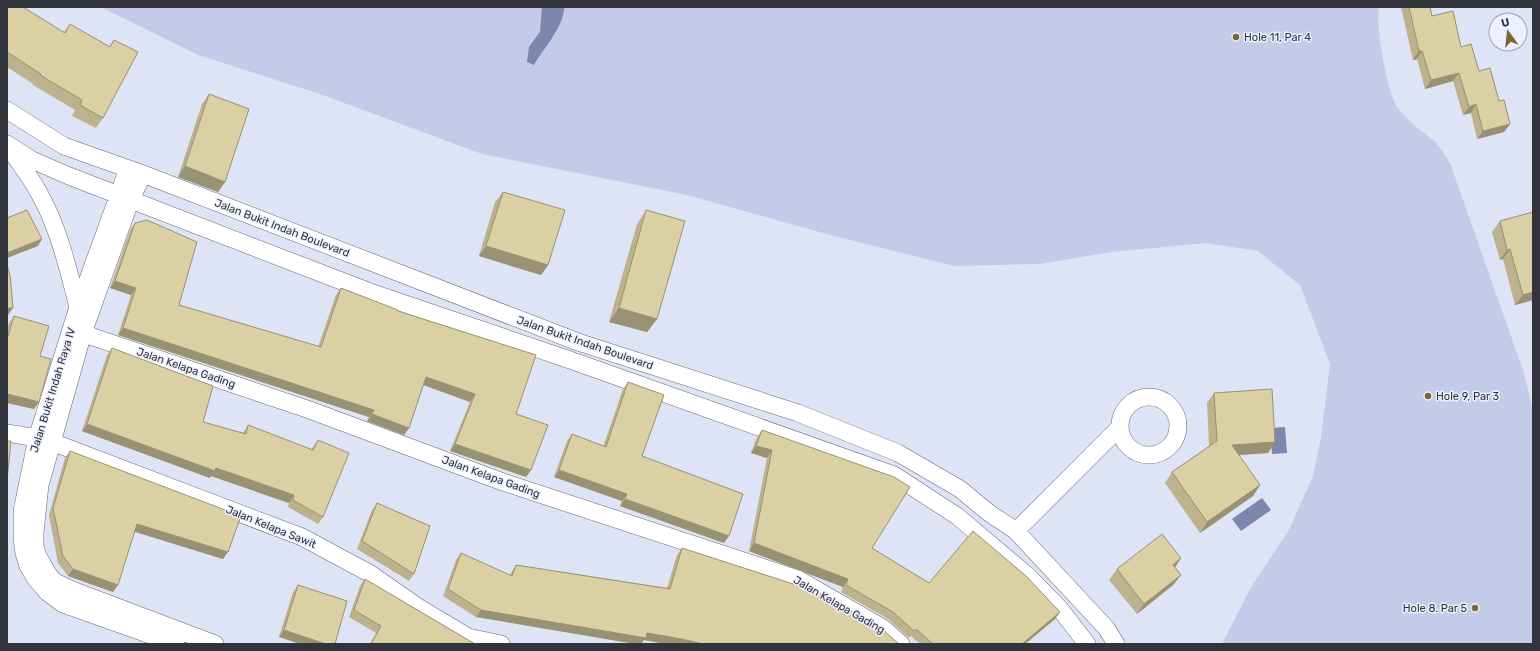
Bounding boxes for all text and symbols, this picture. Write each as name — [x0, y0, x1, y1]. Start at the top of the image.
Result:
north arrow — [1488, 12, 1528, 52]
text: U — [1500, 16, 1511, 30]
place label: Hole 11, Par 4 — [1244, 31, 1311, 44]
marker: Hole 11, Par 4 — [1231, 32, 1241, 42]
street label: Jalan Bukit Indah Boulevard — [213, 196, 351, 260]
street label: Jalan Bukit Indah Boulevard — [515, 313, 655, 373]
street label: Jalan Bukit Indah Raya IV — [28, 326, 78, 454]
street label: Jalan Kelapa Gading — [135, 345, 237, 391]
place label: Hole 9, Par 3 — [1436, 390, 1500, 403]
marker: Hole 9, Par 3 — [1423, 391, 1433, 401]
street label: Jalan Kelapa Gading — [440, 453, 542, 501]
street label: Jalan Kelapa Sawit — [224, 503, 319, 551]
street label: Jalan Kelapa Gading — [791, 573, 887, 637]
place label: Hole 8. Par 5 — [1403, 602, 1467, 615]
marker: Hole 8. Par 5 — [1470, 603, 1480, 613]

